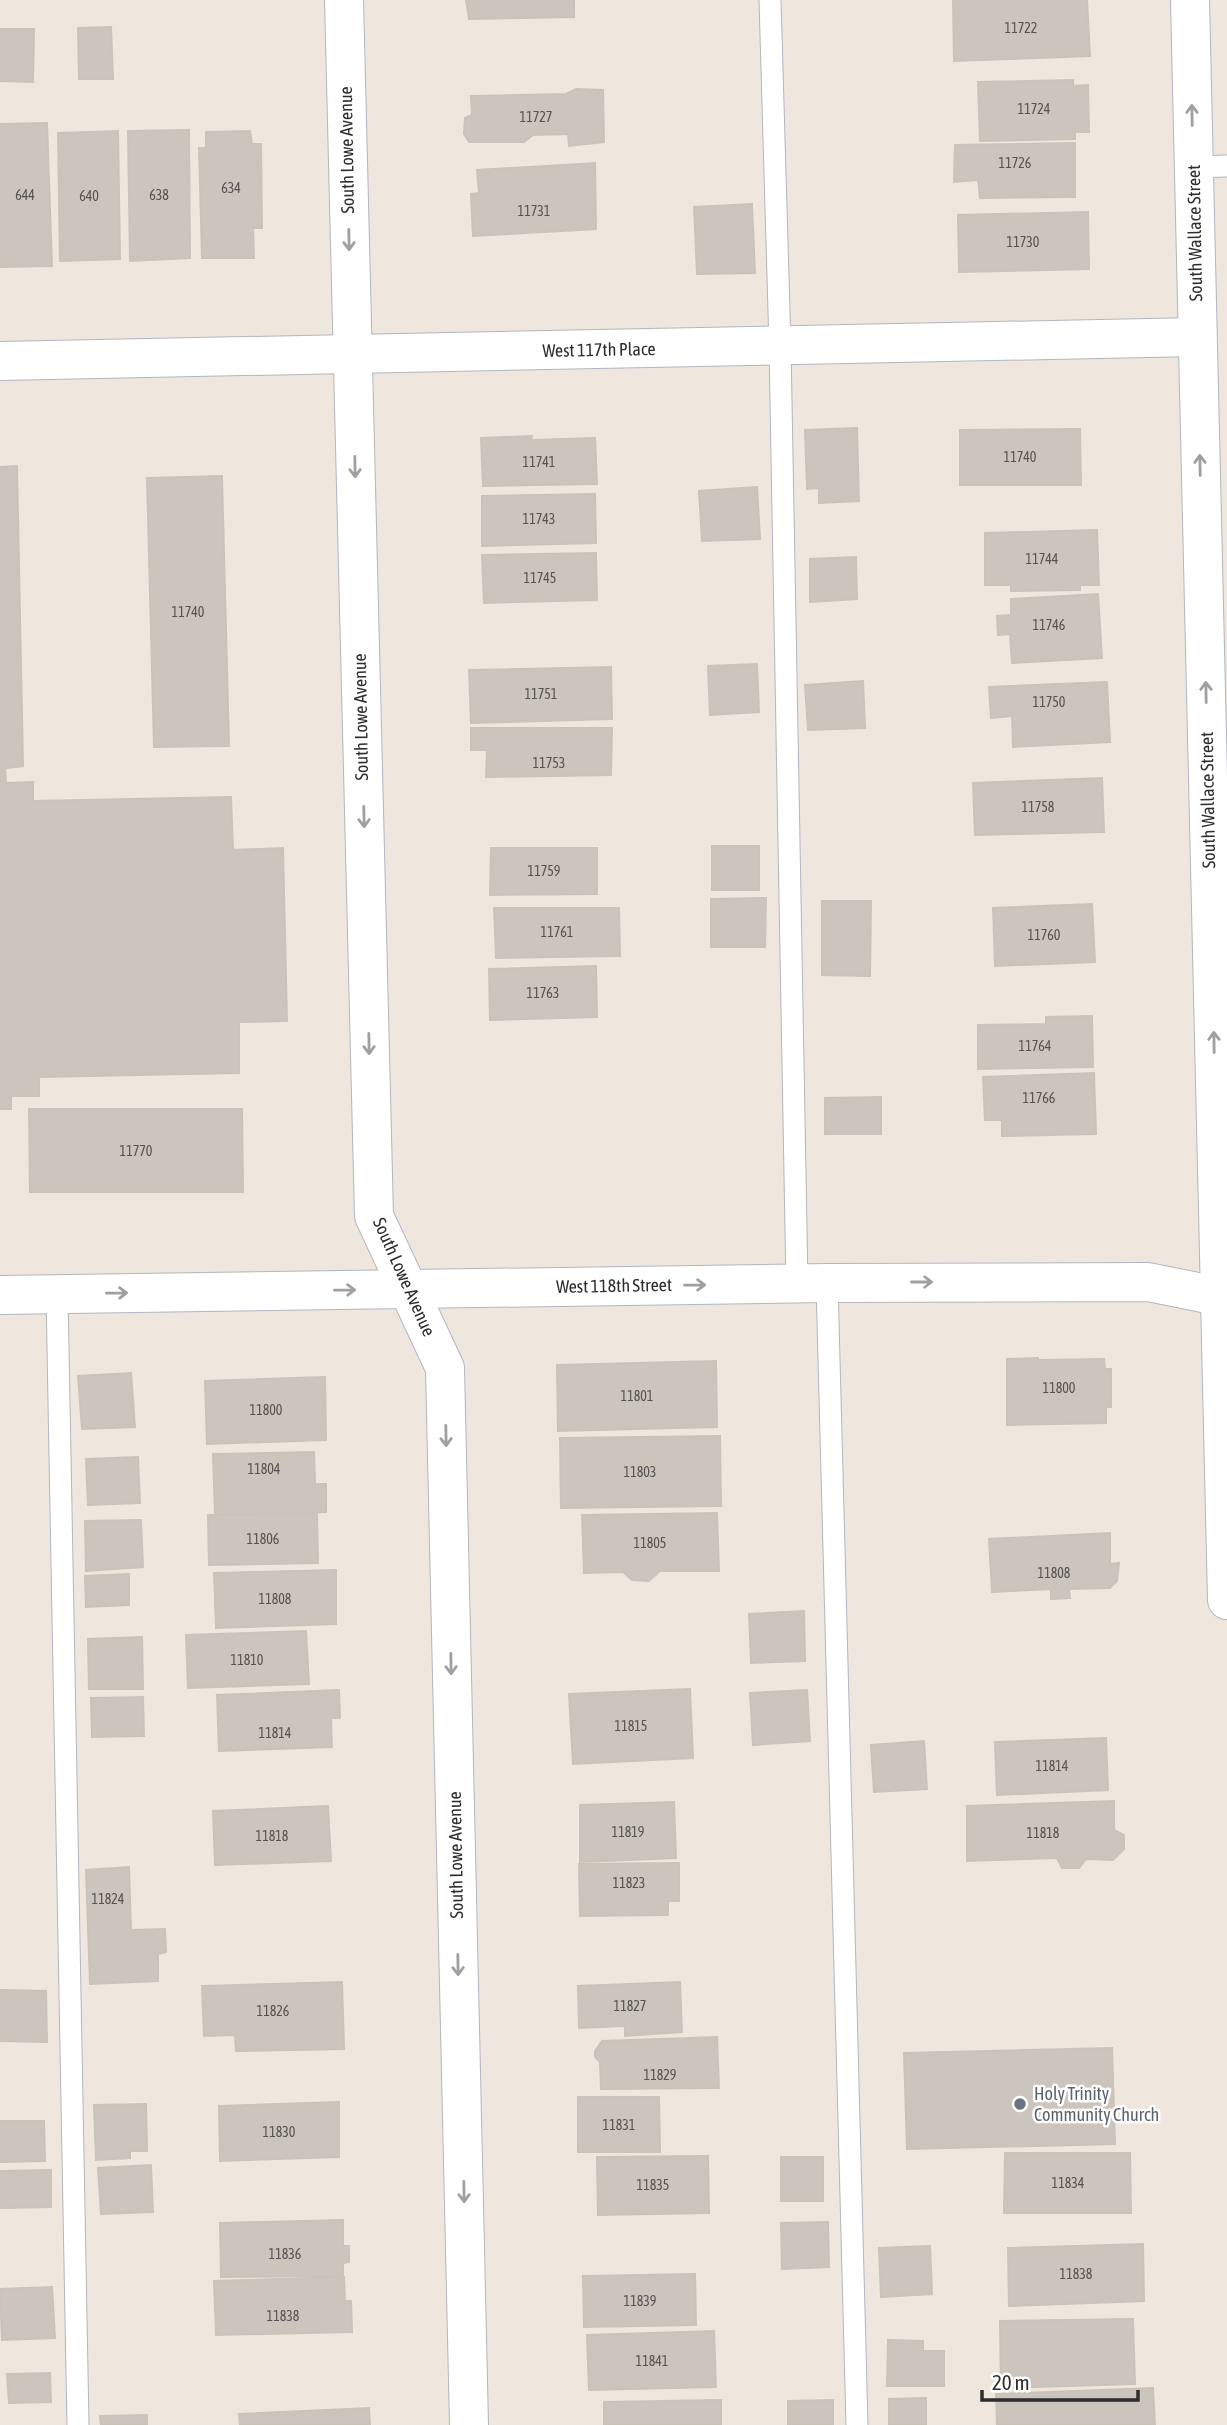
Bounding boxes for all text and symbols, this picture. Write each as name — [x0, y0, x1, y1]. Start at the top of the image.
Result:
house number: 11722 — [1005, 20, 1037, 36]
street label: South Lowe Avenue — [335, 86, 358, 214]
house number: 11724 — [1018, 101, 1051, 117]
one-way arrow — [1186, 103, 1199, 126]
house number: 11727 — [520, 109, 552, 125]
house number: 11726 — [999, 155, 1032, 171]
street label: South Wallace Street — [1183, 164, 1206, 302]
house number: 634 — [221, 180, 241, 196]
house number: 644 — [15, 187, 35, 203]
house number: 638 — [149, 187, 169, 203]
house number: 640 — [79, 188, 99, 204]
house number: 11731 — [518, 203, 550, 219]
one-way arrow — [343, 228, 356, 251]
house number: 11730 — [1007, 234, 1040, 250]
street label: West 117th Place — [542, 338, 656, 361]
house number: 11740 — [1004, 449, 1037, 465]
one-way arrow — [1194, 453, 1207, 476]
house number: 11741 — [523, 454, 555, 470]
one-way arrow — [349, 455, 362, 478]
house number: 11743 — [523, 511, 555, 527]
house number: 11744 — [1026, 551, 1059, 567]
house number: 11745 — [524, 570, 556, 586]
house number: 11740 — [172, 604, 205, 620]
house number: 11746 — [1033, 617, 1066, 633]
street label: South Lowe Avenue — [349, 653, 372, 781]
one-way arrow — [1199, 681, 1212, 704]
house number: 11751 — [525, 686, 557, 702]
house number: 11750 — [1033, 694, 1066, 710]
street label: South Wallace Street — [1196, 731, 1219, 869]
house number: 11753 — [533, 755, 565, 771]
house number: 11758 — [1022, 799, 1055, 815]
one-way arrow — [357, 805, 371, 828]
house number: 11759 — [528, 863, 560, 879]
house number: 11761 — [541, 924, 573, 940]
house number: 11760 — [1028, 927, 1061, 943]
house number: 11763 — [527, 985, 559, 1001]
one-way arrow — [1207, 1031, 1221, 1054]
one-way arrow — [363, 1033, 376, 1056]
house number: 11764 — [1019, 1038, 1052, 1054]
house number: 11766 — [1023, 1090, 1056, 1106]
house number: 11770 — [120, 1143, 153, 1159]
street label: South Lowe Avenue — [369, 1214, 440, 1339]
street label: West 118th Street — [556, 1274, 672, 1297]
one-way arrow — [910, 1275, 933, 1289]
one-way arrow — [683, 1278, 706, 1292]
one-way arrow — [333, 1284, 356, 1297]
one-way arrow — [105, 1286, 128, 1300]
house number: 11800 — [1043, 1380, 1076, 1396]
house number: 11801 — [621, 1388, 653, 1404]
house number: 11800 — [250, 1402, 283, 1418]
one-way arrow — [440, 1424, 453, 1447]
house number: 11804 — [248, 1461, 281, 1477]
house number: 11803 — [624, 1464, 656, 1480]
house number: 11806 — [247, 1531, 280, 1547]
house number: 11805 — [634, 1535, 666, 1551]
house number: 11808 — [1038, 1565, 1071, 1581]
house number: 11808 — [259, 1591, 292, 1607]
house number: 11810 — [231, 1652, 264, 1668]
one-way arrow — [445, 1652, 458, 1675]
house number: 11815 — [615, 1718, 647, 1734]
house number: 11814 — [259, 1725, 292, 1741]
house number: 11814 — [1036, 1758, 1069, 1774]
street label: South Lowe Avenue — [444, 1791, 467, 1919]
house number: 11819 — [612, 1824, 644, 1840]
house number: 11818 — [1027, 1825, 1060, 1841]
house number: 11818 — [256, 1828, 289, 1844]
house number: 11823 — [613, 1875, 645, 1891]
house number: 11824 — [92, 1891, 125, 1907]
one-way arrow — [452, 1953, 465, 1976]
house number: 11827 — [614, 1998, 646, 2014]
house number: 11826 — [257, 2003, 290, 2019]
house number: 11829 — [644, 2067, 676, 2083]
place label: Holy Trinity Community Church — [1034, 2083, 1159, 2125]
marker: Holy Trinity Community Church — [1012, 2096, 1028, 2112]
house number: 11831 — [603, 2117, 635, 2133]
house number: 11830 — [263, 2124, 296, 2140]
house number: 11834 — [1052, 2175, 1085, 2191]
house number: 11835 — [637, 2177, 669, 2193]
one-way arrow — [457, 2180, 470, 2203]
house number: 11836 — [269, 2246, 302, 2262]
house number: 11838 — [1060, 2266, 1093, 2282]
house number: 11839 — [624, 2293, 656, 2309]
house number: 11838 — [267, 2308, 300, 2324]
house number: 11841 — [636, 2353, 668, 2369]
scale bar — [982, 2358, 1138, 2402]
text: 20 m — [992, 2370, 1030, 2394]

